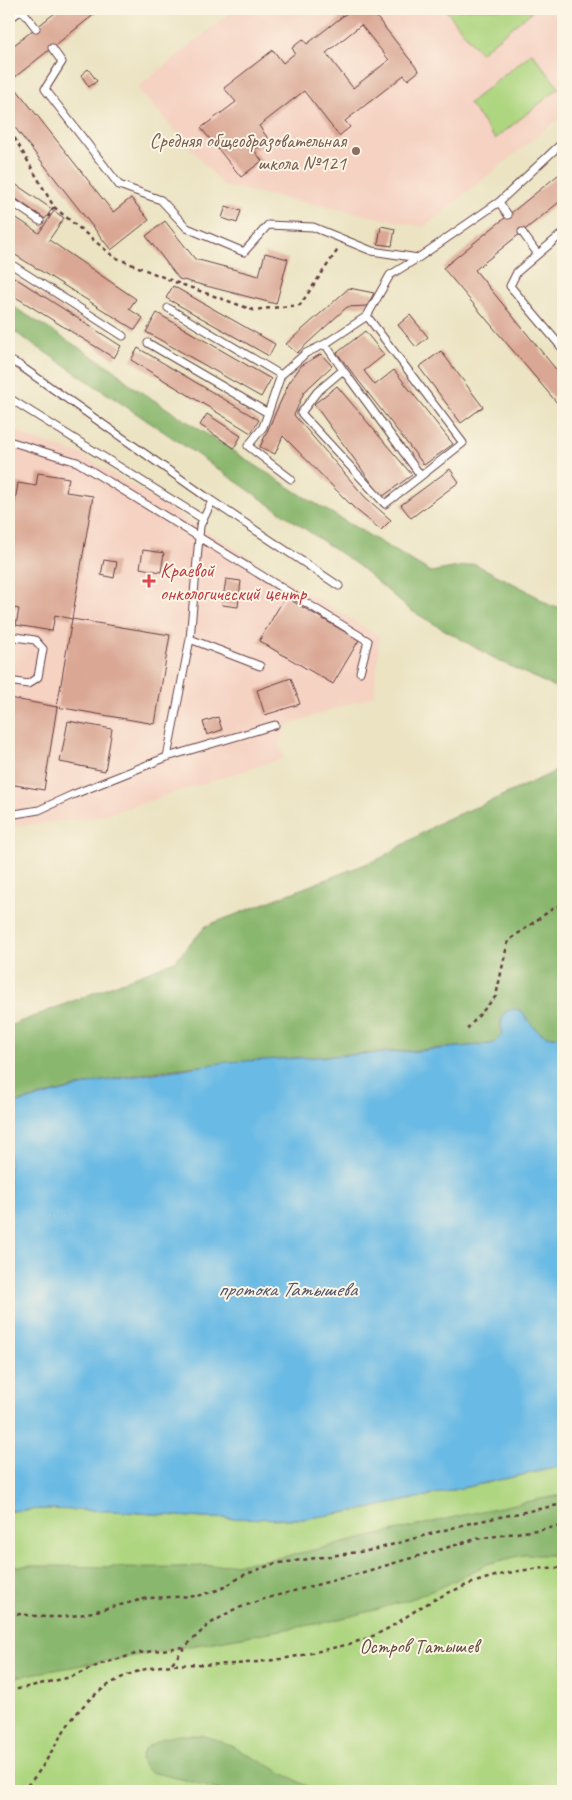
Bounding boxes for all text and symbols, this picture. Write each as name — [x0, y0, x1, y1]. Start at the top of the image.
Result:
place label: Средняя общеобразовательная школа №121 — [150, 128, 348, 176]
marker: Средняя общеобразовательная школа №121 — [350, 145, 362, 157]
place label: Краевой онкологический центр — [160, 558, 308, 606]
marker: Краевой онкологический центр — [142, 574, 156, 588]
water label: протока Татышева — [218, 1276, 359, 1302]
park label: Остров Татышев — [360, 1634, 482, 1659]

